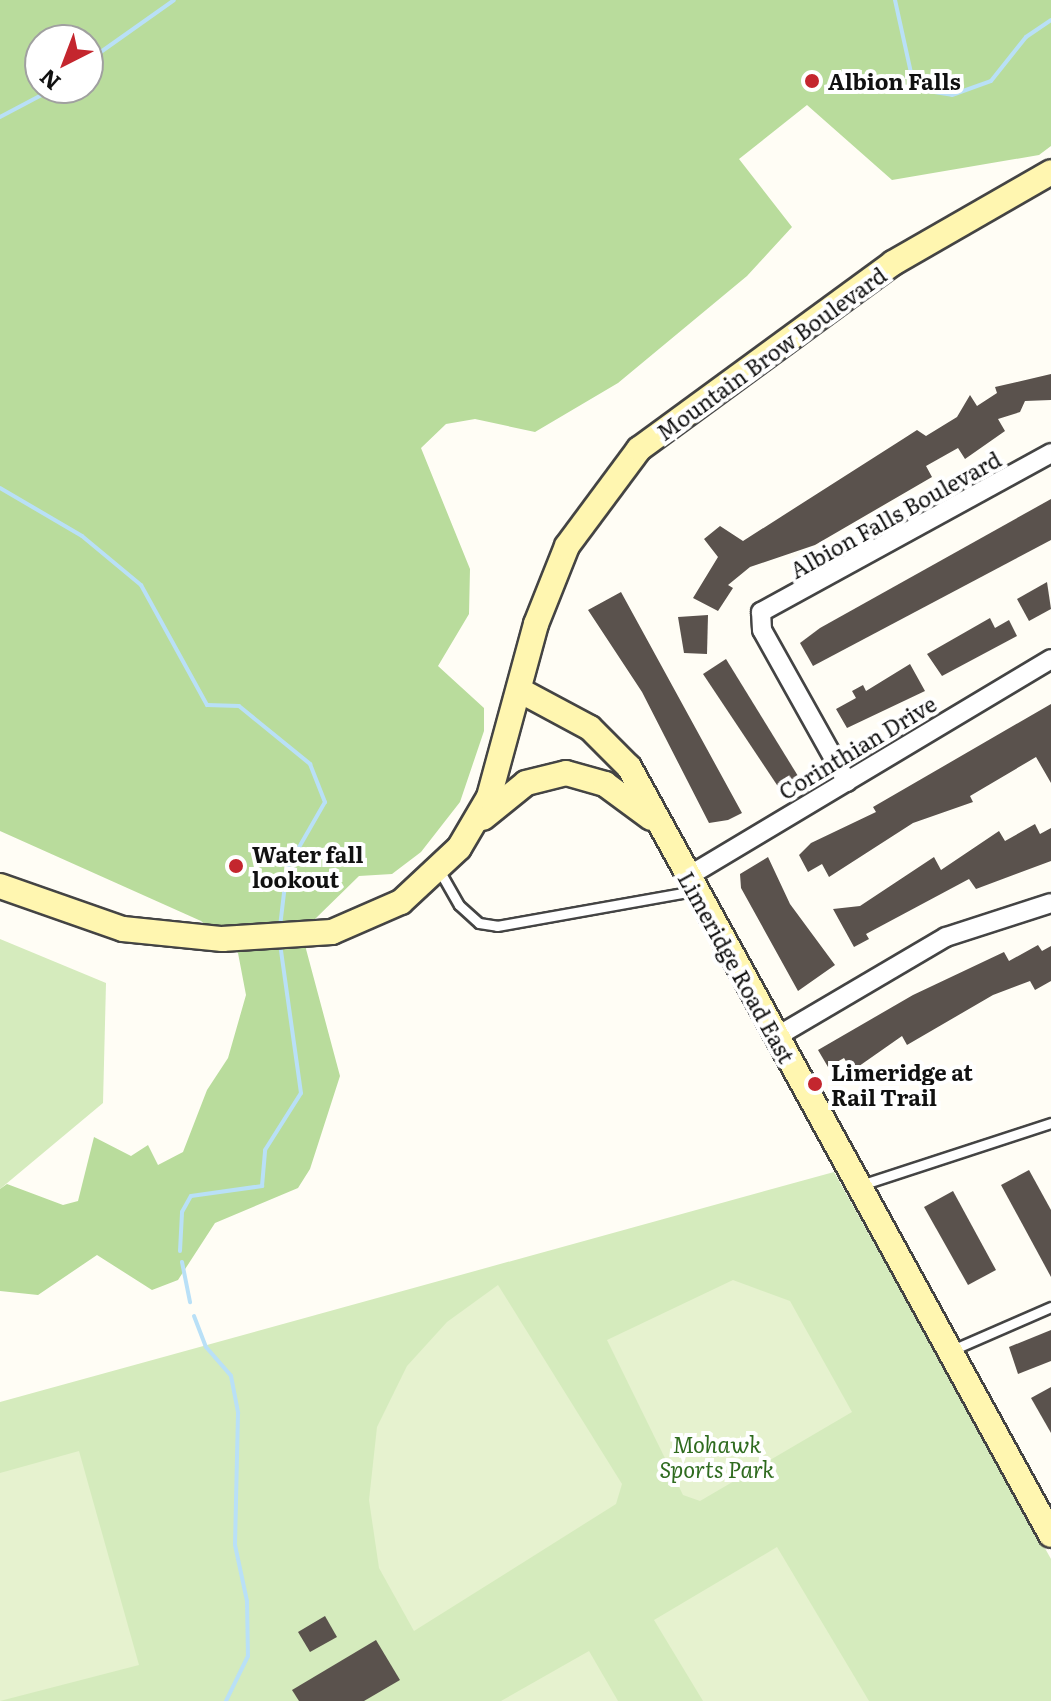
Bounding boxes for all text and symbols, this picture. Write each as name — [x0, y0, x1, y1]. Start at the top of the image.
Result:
north arrow — [24, 24, 104, 104]
text: N — [31, 62, 67, 99]
place label: Albion Falls — [828, 68, 961, 94]
marker: Albion Falls — [803, 72, 821, 90]
street label: Mountain Brow Boulevard — [651, 261, 891, 445]
street label: Albion Falls Boulevard — [785, 445, 1005, 583]
street label: Corinthian Drive — [774, 690, 940, 804]
place label: Water fall lookout — [252, 840, 364, 892]
marker: Water fall lookout — [227, 857, 245, 875]
street label: Limeridge Road East — [673, 867, 801, 1067]
place label: Limeridge at Rail Trail — [831, 1058, 973, 1110]
marker: Limeridge at Rail Trail — [806, 1075, 824, 1093]
park label: Mohawk Sports Park — [660, 1430, 774, 1482]

